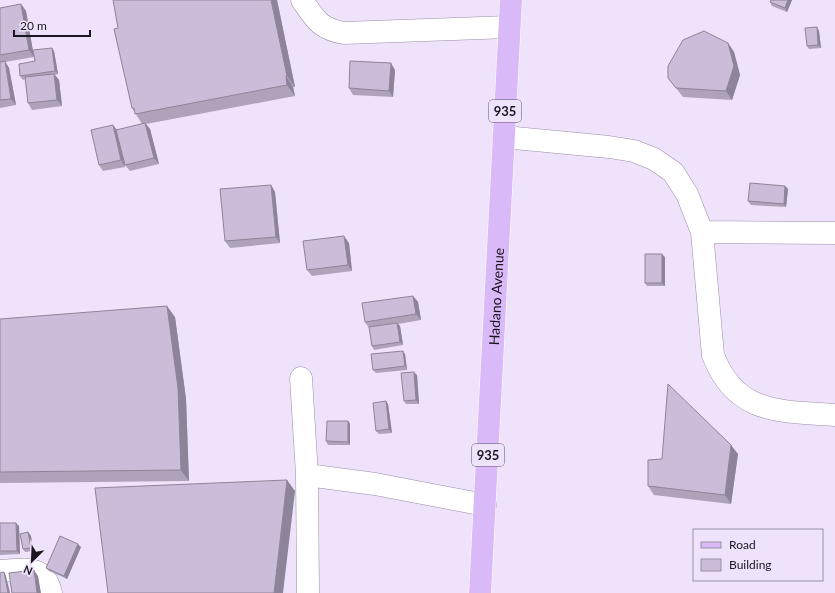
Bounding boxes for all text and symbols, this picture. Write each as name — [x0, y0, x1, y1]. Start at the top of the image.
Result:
scale bar — [14, 12, 90, 38]
text: 20 m — [20, 18, 47, 33]
road number: 935 — [489, 100, 521, 122]
street label: Hadano Avenue — [484, 247, 507, 346]
road number: 935 — [472, 444, 504, 466]
legend — [693, 529, 823, 581]
text: Road — [729, 537, 756, 552]
north arrow — [12, 541, 52, 581]
text: Building — [729, 557, 772, 572]
text: N — [21, 563, 34, 578]

